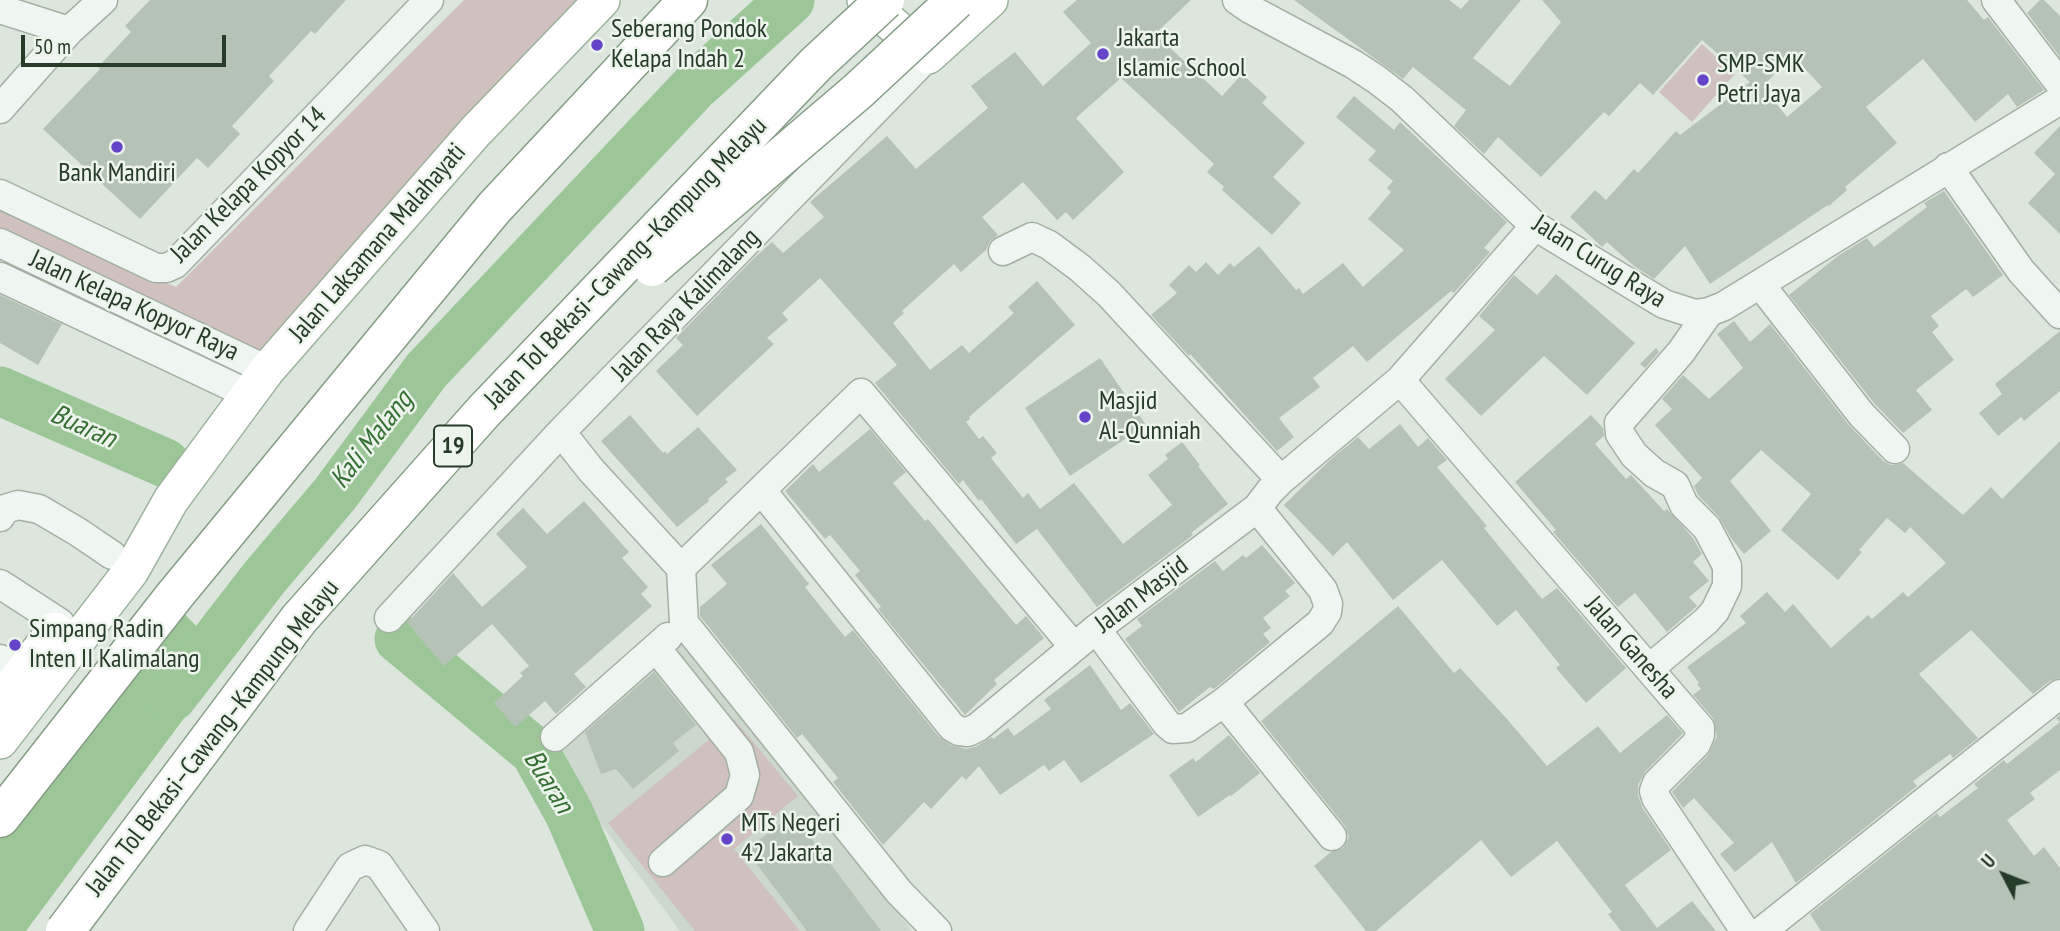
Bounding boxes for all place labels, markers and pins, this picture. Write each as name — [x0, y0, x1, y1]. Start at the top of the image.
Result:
place label: Seberang Pondok Kelapa Indah 2 — [611, 14, 767, 76]
place label: Jakarta Islamic School — [1117, 23, 1246, 84]
marker: Seberang Pondok Kelapa Indah 2 — [589, 37, 605, 53]
marker: Jakarta Islamic School — [1095, 46, 1111, 62]
place label: SMP-SMK Petri Jaya — [1717, 49, 1804, 110]
marker: SMP-SMK Petri Jaya — [1695, 72, 1711, 88]
marker: Bank Mandiri — [109, 139, 125, 155]
place label: Bank Mandiri — [58, 158, 176, 190]
place label: Masjid Al-Qunniah — [1099, 386, 1201, 448]
marker: Masjid Al-Qunniah — [1077, 409, 1093, 425]
place label: Simpang Radin Inten II Kalimalang — [29, 614, 200, 676]
marker: Simpang Radin Inten II Kalimalang — [7, 637, 23, 653]
place label: MTs Negeri 42 Jakarta — [741, 808, 841, 870]
marker: MTs Negeri 42 Jakarta — [719, 831, 735, 847]

